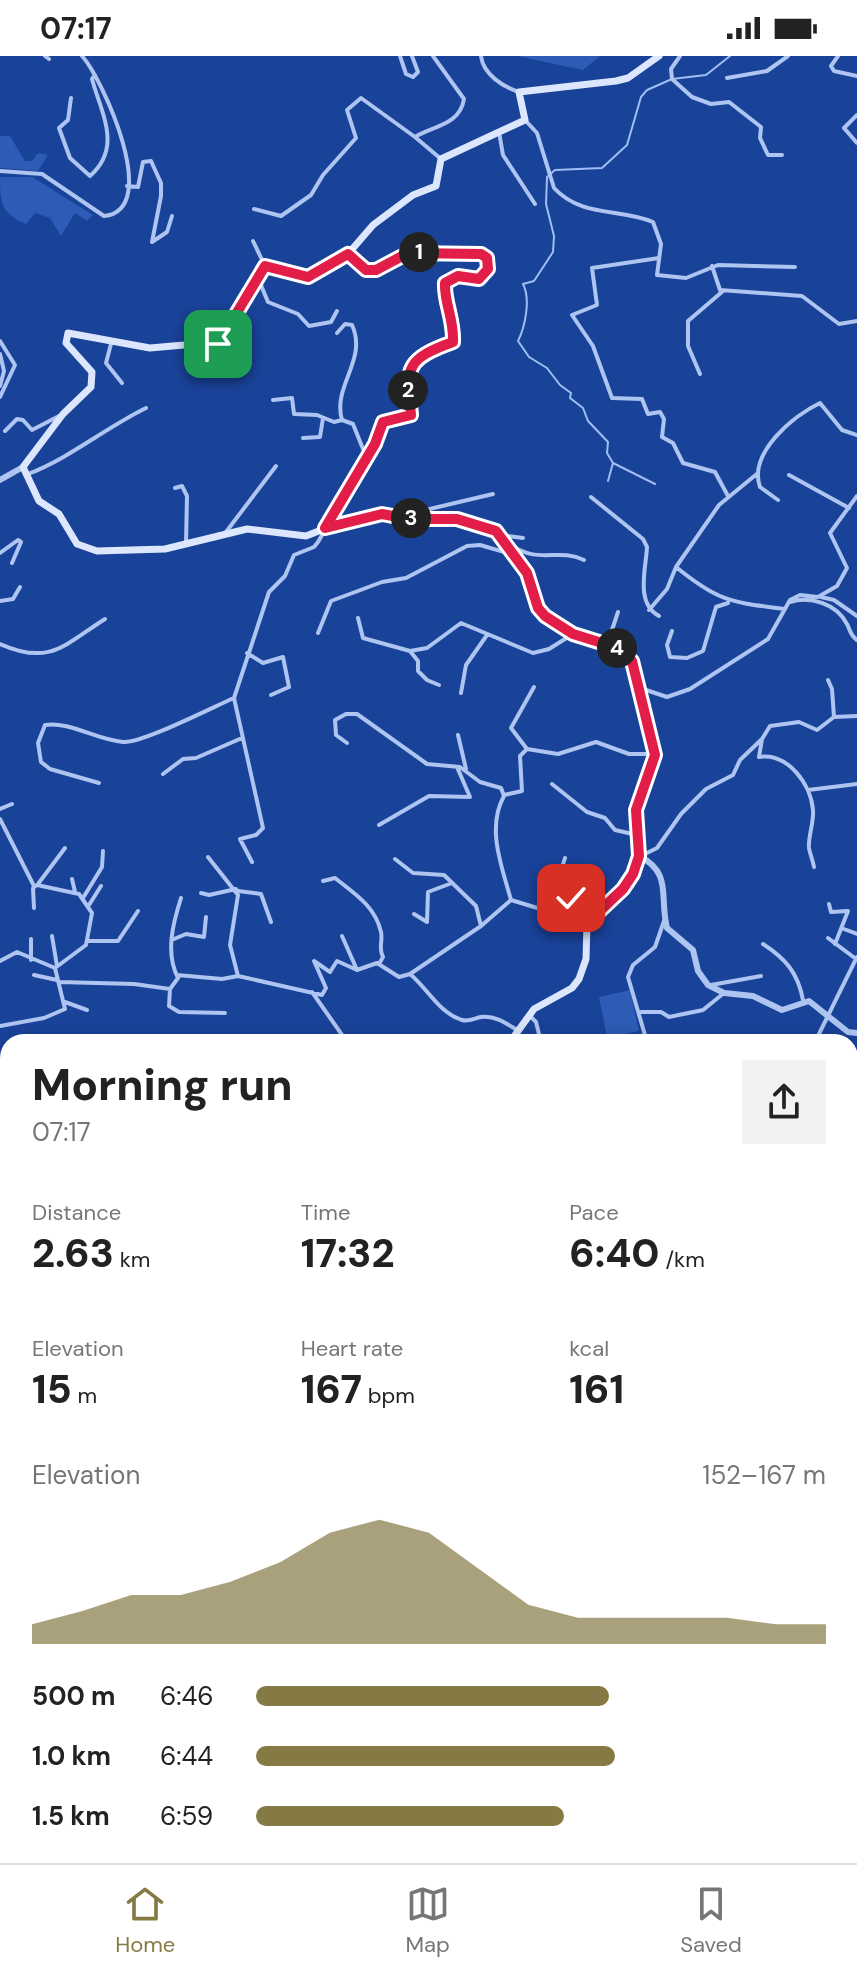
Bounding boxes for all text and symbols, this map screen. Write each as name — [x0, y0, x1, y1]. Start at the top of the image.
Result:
text: 07:17 — [40, 9, 112, 48]
pin: 1 — [399, 232, 439, 272]
text: 1 — [415, 237, 423, 266]
pin — [184, 310, 252, 378]
icon: arrive — [196, 322, 240, 366]
pin: 2 — [388, 370, 428, 410]
text: 2 — [402, 375, 414, 404]
pin: 3 — [391, 498, 431, 538]
text: 3 — [404, 503, 418, 532]
pin: 4 — [597, 628, 637, 668]
text: 4 — [610, 633, 624, 662]
pin — [537, 864, 605, 932]
icon: check — [549, 876, 593, 920]
text: Morning run — [32, 1056, 293, 1114]
button: share — [742, 1060, 826, 1144]
text: 07:17 — [32, 1115, 91, 1149]
text: Distance — [32, 1198, 121, 1227]
text: Time — [301, 1198, 350, 1227]
text: Pace — [569, 1198, 619, 1227]
text: 2.63 — [32, 1227, 114, 1279]
text: 17:32 — [301, 1227, 395, 1279]
text: 6:40 — [569, 1227, 660, 1279]
text: km — [114, 1245, 150, 1274]
text: /km — [660, 1245, 705, 1274]
text: Elevation — [32, 1334, 124, 1363]
text: Heart rate — [301, 1334, 403, 1363]
text: kcal — [569, 1334, 609, 1363]
text: 15 — [32, 1363, 72, 1415]
text: 167 — [301, 1363, 362, 1415]
text: 161 — [569, 1363, 624, 1415]
text: m — [72, 1381, 97, 1410]
text: bpm — [362, 1381, 415, 1410]
text: Elevation — [32, 1458, 140, 1492]
text: 152–167 m — [702, 1458, 826, 1492]
text: 500 m — [32, 1679, 115, 1713]
text: 6:46 — [160, 1679, 214, 1713]
text: 1.0 km — [32, 1739, 111, 1773]
text: 6:44 — [160, 1739, 213, 1773]
text: 1.5 km — [32, 1799, 110, 1833]
text: 6:59 — [160, 1799, 213, 1833]
tab: Home — [115, 1882, 175, 1959]
tab: Map — [406, 1882, 450, 1959]
tab: Saved — [680, 1882, 742, 1959]

